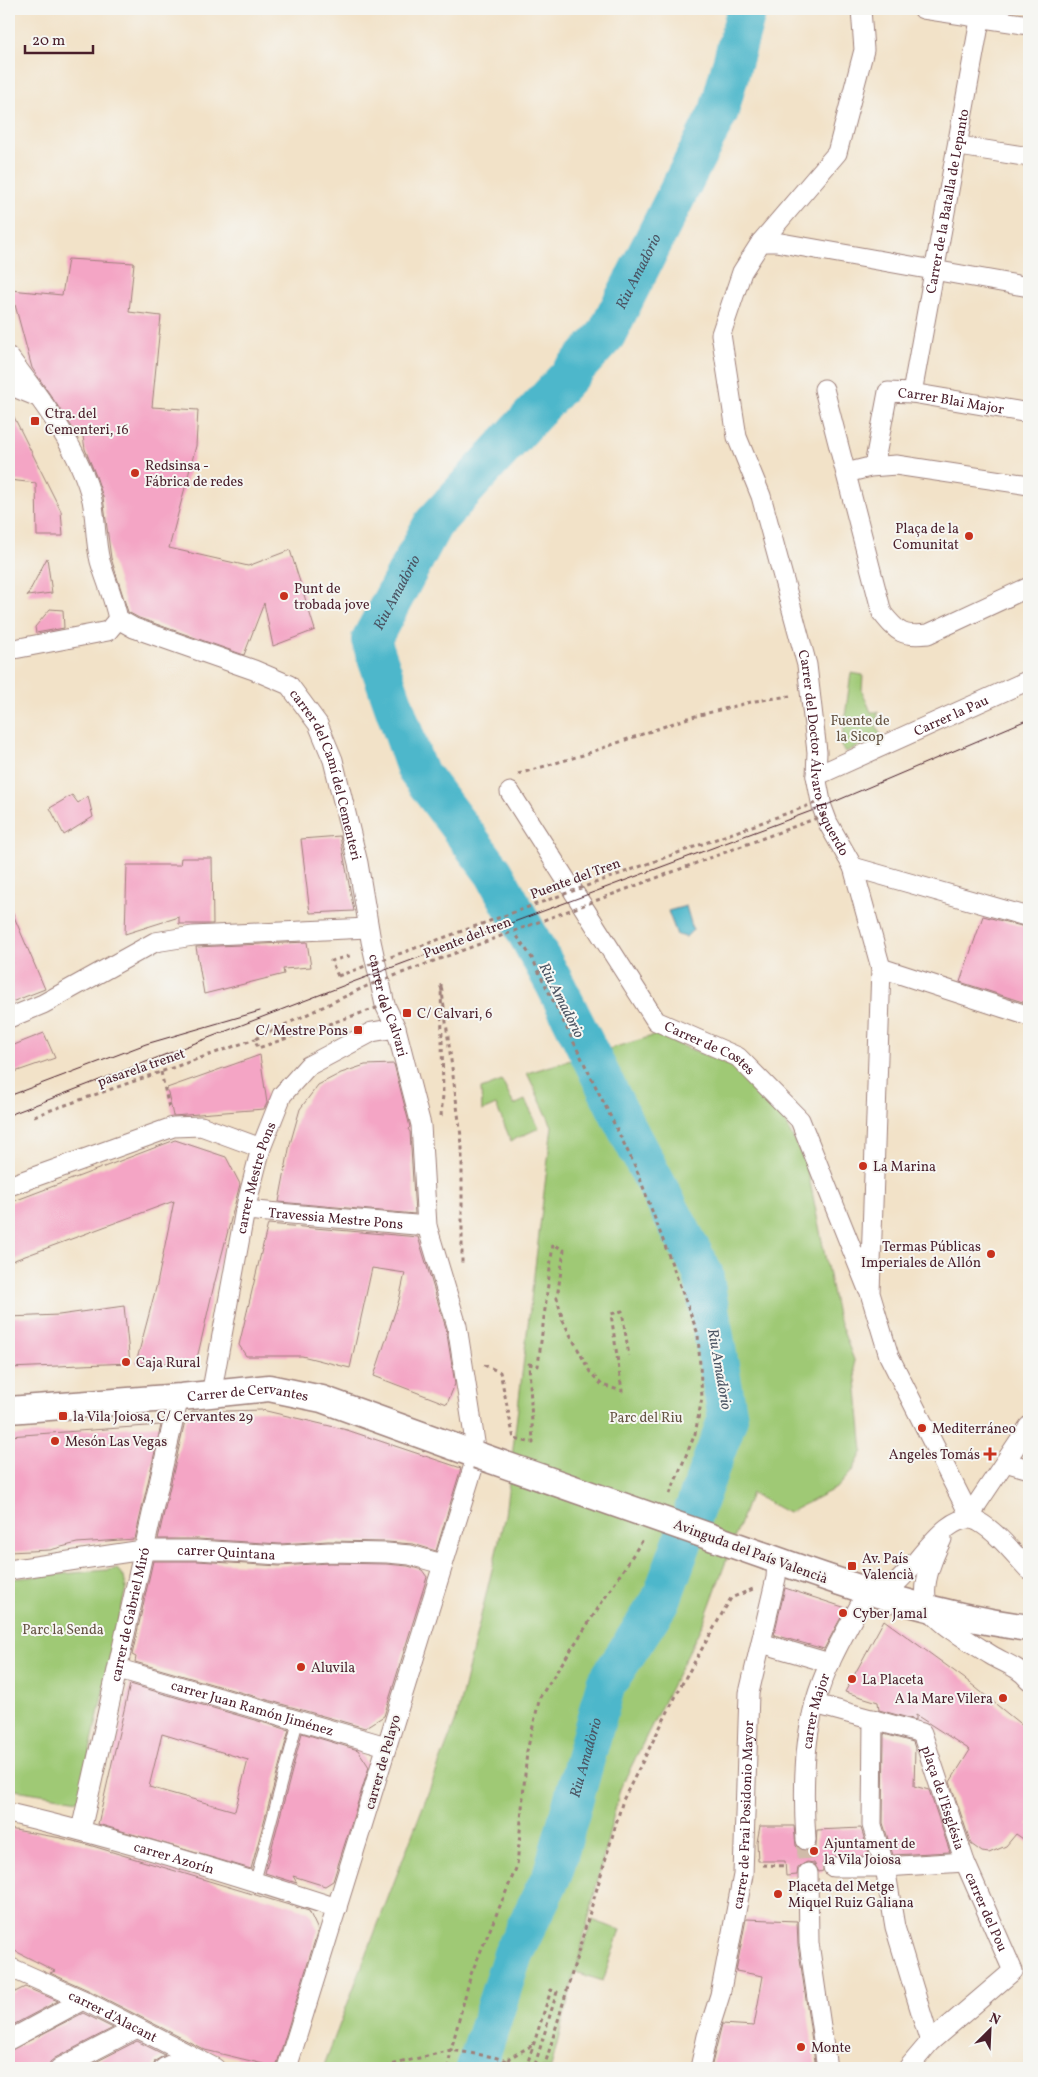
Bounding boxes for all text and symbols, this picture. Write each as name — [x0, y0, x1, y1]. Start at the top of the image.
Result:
scale bar — [25, 22, 92, 54]
text: 20 m — [32, 31, 65, 52]
street label: Carrer de la Batalla de Lepanto — [922, 107, 975, 295]
water label: Riu Amadòrio — [612, 230, 667, 313]
street label: Carrer Blai Major — [897, 384, 1006, 420]
place label: Ctra. del Cementeri, 16 — [45, 405, 129, 440]
marker: Ctra. del Cementeri, 16 — [29, 415, 41, 427]
place label: Redsinsa - Fábrica de redes — [145, 457, 243, 492]
marker: Redsinsa - Fábrica de redes — [129, 467, 141, 479]
place label: Plaça de la Comunitat — [893, 520, 959, 555]
marker: Plaça de la Comunitat — [963, 530, 975, 542]
water label: Riu Amadòrio — [369, 552, 427, 634]
place label: Punt de trobada jove — [294, 580, 370, 615]
marker: Punt de trobada jove — [278, 590, 290, 602]
street label: Carrer del Doctor Álvaro Esquerdo — [792, 648, 853, 860]
street label: carrer del Camí del Cementeri — [284, 686, 365, 863]
street label: Carrer la Pau — [911, 691, 992, 742]
park label: Fuente de la Sicop — [830, 712, 890, 747]
street label: Puente del Tren — [528, 854, 623, 905]
street label: Puente del tren — [421, 913, 514, 964]
street label: carrer del Calvari — [363, 953, 411, 1059]
water label: Riu Amadòrio — [533, 959, 589, 1042]
place label: C/ Calvari, 6 — [417, 1005, 492, 1024]
marker: C/ Calvari, 6 — [401, 1007, 413, 1019]
street label: Carrer de Costes — [661, 1018, 759, 1080]
place label: C/ Mestre Pons — [256, 1022, 348, 1041]
marker: C/ Mestre Pons — [352, 1024, 364, 1036]
street label: pasarela trenet — [95, 1044, 188, 1092]
street label: carrer Mestre Pons — [233, 1119, 281, 1236]
place label: La Marina — [873, 1158, 936, 1177]
marker: La Marina — [857, 1160, 869, 1172]
street label: Travessia Mestre Pons — [267, 1204, 404, 1235]
place label: Termas Públicas Imperiales de Allón — [861, 1238, 981, 1273]
marker: Termas Públicas Imperiales de Allón — [985, 1248, 997, 1260]
water label: Riu Amadòrio — [701, 1327, 736, 1412]
place label: Caja Rural — [136, 1354, 200, 1373]
marker: Caja Rural — [120, 1356, 132, 1368]
street label: Carrer de Cervantes — [186, 1380, 310, 1407]
place label: la Vila Joiosa, C/ Cervantes 29 — [73, 1408, 253, 1427]
park label: Parc del Riu — [609, 1409, 683, 1428]
marker: la Vila Joiosa, C/ Cervantes 29 — [57, 1410, 69, 1422]
place label: Mediterráneo — [932, 1420, 1016, 1439]
marker: Mediterráneo — [916, 1422, 928, 1434]
place label: Mesón Las Vegas — [65, 1433, 167, 1452]
marker: Mesón Las Vegas — [49, 1435, 61, 1447]
place label: Angeles Tomás — [889, 1446, 980, 1465]
marker: Angeles Tomás — [984, 1448, 996, 1460]
street label: Avinguda del País Valencià — [671, 1516, 830, 1589]
street label: carrer Quintana — [177, 1542, 276, 1566]
street label: carrer de Gabriel Miró — [107, 1546, 155, 1684]
place label: Av. País Valencià — [862, 1550, 914, 1585]
marker: Av. País Valencià — [846, 1560, 858, 1572]
place label: Cyber Jamal — [853, 1605, 927, 1624]
marker: Cyber Jamal — [837, 1607, 849, 1619]
park label: Parc la Senda — [22, 1621, 104, 1640]
place label: Aluvila — [311, 1659, 355, 1678]
marker: Aluvila — [295, 1661, 307, 1673]
street label: carrer Major — [799, 1671, 835, 1750]
place label: La Placeta — [862, 1671, 924, 1690]
marker: La Placeta — [846, 1673, 858, 1685]
street label: carrer Juan Ramón Jiménez — [169, 1676, 336, 1741]
place label: A la Mare Vilera — [895, 1690, 993, 1709]
marker: A la Mare Vilera — [997, 1692, 1009, 1704]
street label: carrer de Pelayo — [361, 1713, 406, 1812]
water label: Riu Amadòrio — [566, 1715, 608, 1800]
street label: carrer de Frai Posidonio Mayor — [729, 1720, 759, 1911]
street label: plaça de l'Església — [916, 1743, 968, 1853]
place label: Ajuntament de la Vila Joiosa — [824, 1835, 916, 1870]
street label: carrer Azorín — [131, 1838, 216, 1880]
marker: Ajuntament de la Vila Joiosa — [808, 1845, 820, 1857]
street label: carrer del Pou — [960, 1869, 1011, 1955]
place label: Placeta del Metge Miquel Ruiz Galiana — [788, 1878, 914, 1913]
marker: Placeta del Metge Miquel Ruiz Galiana — [772, 1888, 784, 1900]
street label: carrer d'Alacant — [65, 1987, 160, 2048]
north arrow — [966, 2004, 1016, 2054]
text: N — [986, 2009, 1003, 2030]
place label: Monte — [811, 2039, 851, 2058]
marker: Monte — [795, 2041, 807, 2053]

